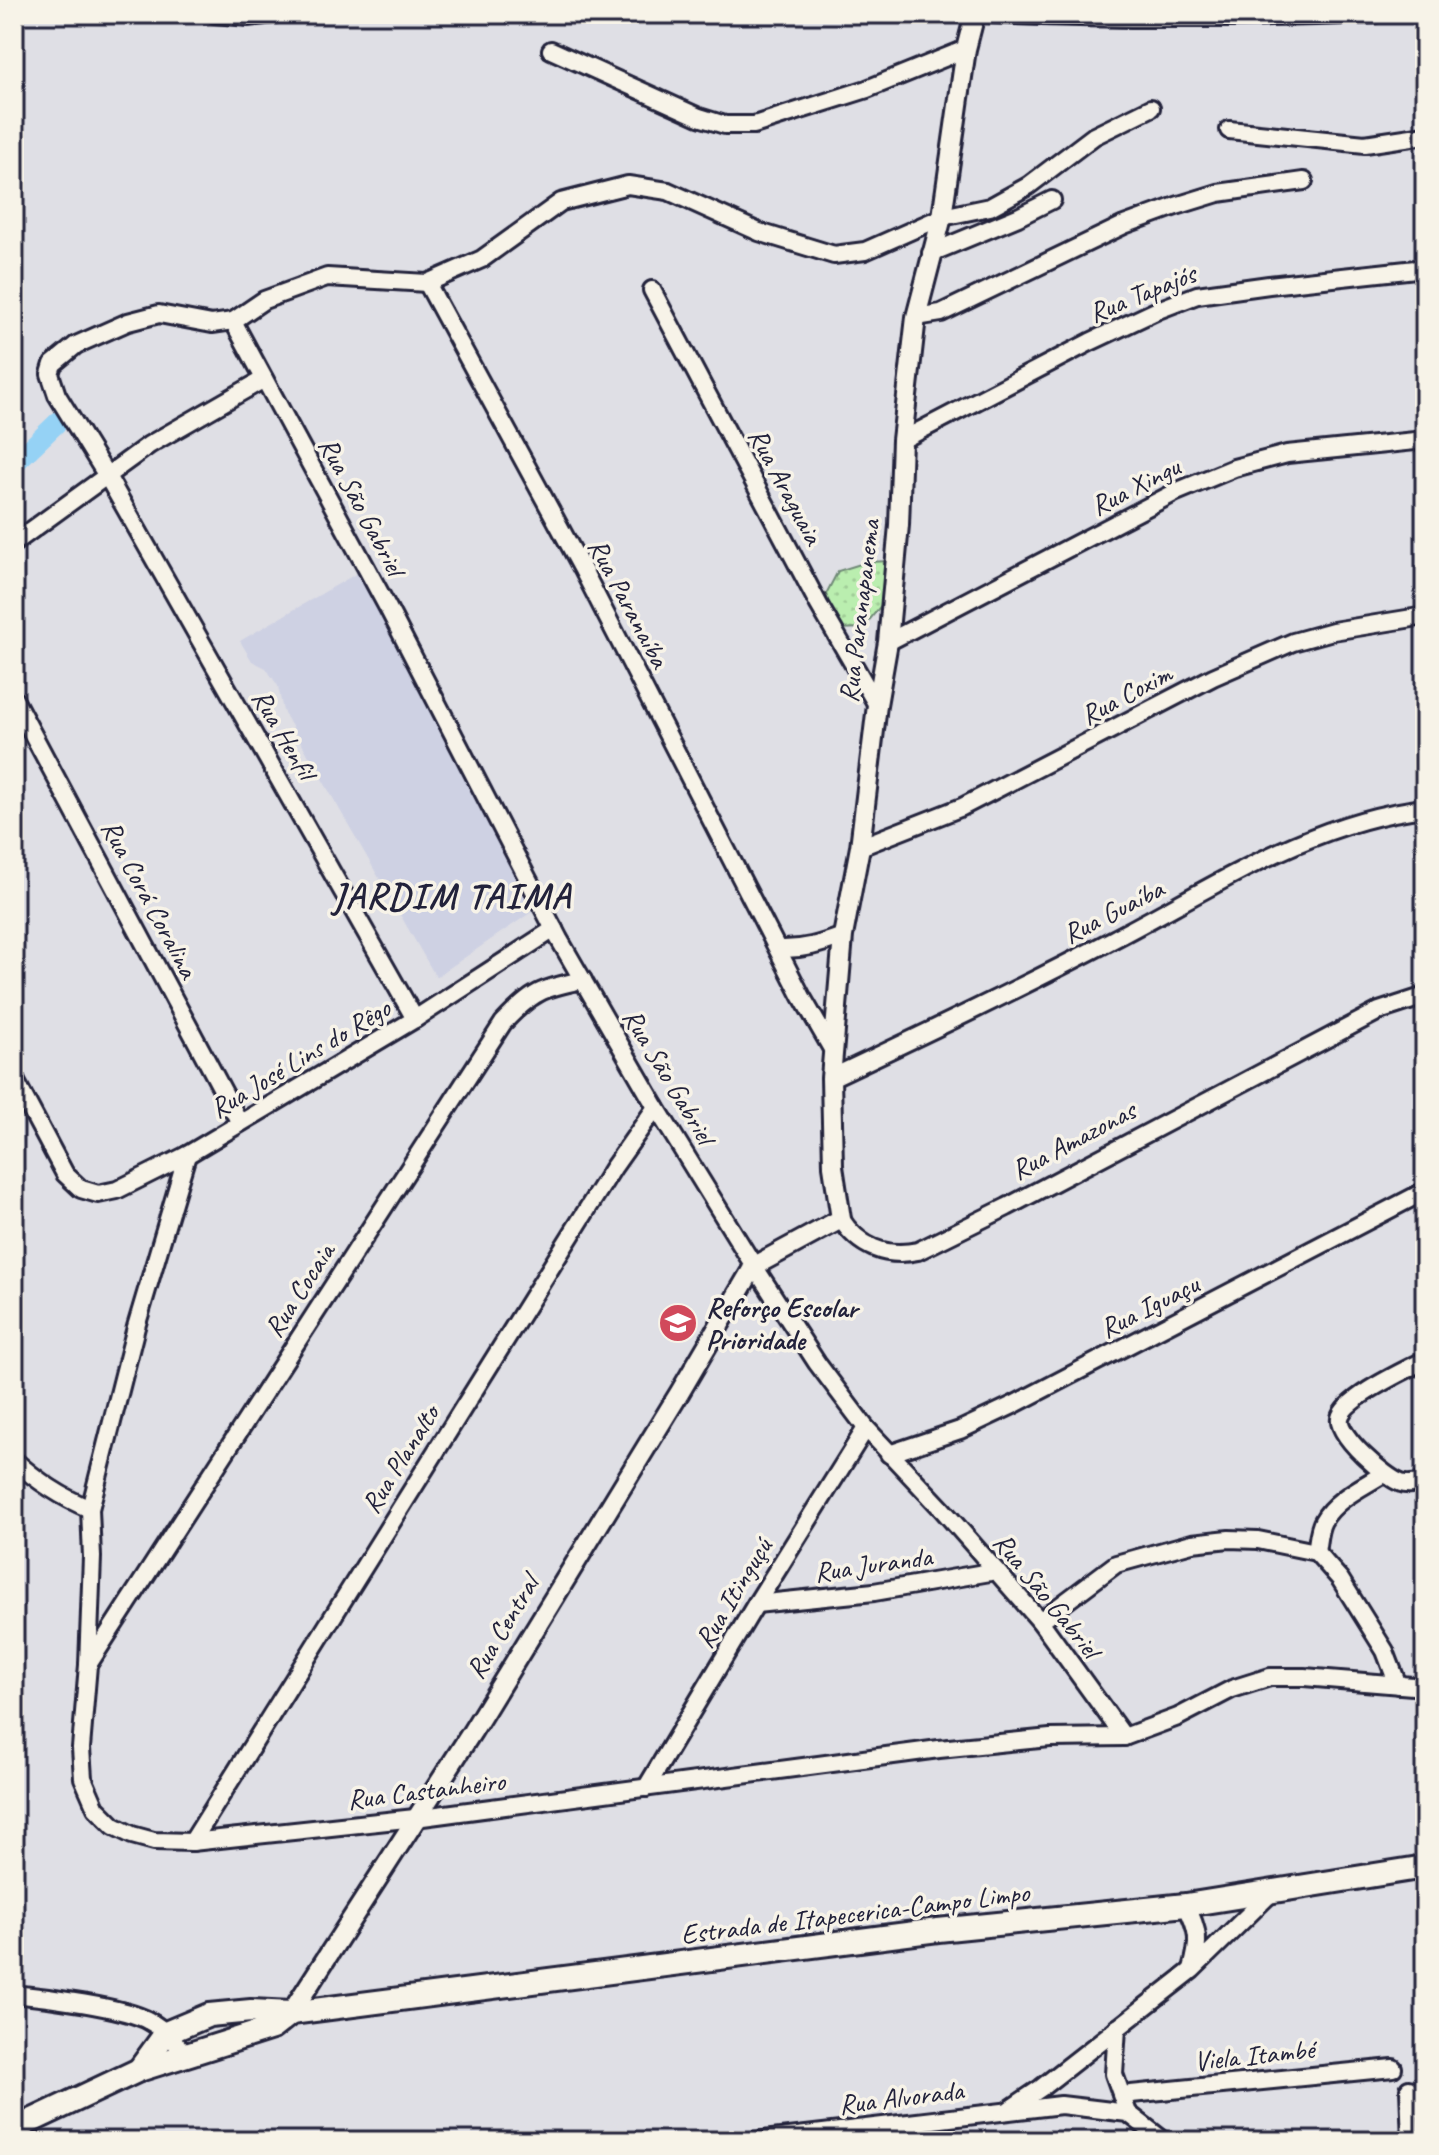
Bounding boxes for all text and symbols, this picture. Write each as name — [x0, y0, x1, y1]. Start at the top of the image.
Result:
street label: Rua Tapajós — [1084, 255, 1203, 330]
street label: Rua Araguaia — [741, 422, 832, 552]
street label: Rua São Gabriel — [311, 431, 415, 586]
street label: Rua Xingu — [1085, 448, 1187, 523]
street label: Rua Paranapanema — [830, 516, 888, 704]
street label: Rua Paranaíba — [580, 532, 678, 675]
street label: Rua Coxim — [1074, 655, 1179, 733]
street label: Rua Henfil — [244, 683, 326, 790]
street label: Rua Corá Coralina — [94, 814, 207, 986]
street label: Rua Guaíba — [1057, 870, 1171, 951]
district label: JARDIM TAIMA — [329, 873, 572, 919]
street label: Rua José Lins do Rêgo — [203, 989, 398, 1126]
street label: Rua São Gabriel — [615, 1002, 726, 1154]
street label: Rua Amazonas — [1005, 1092, 1143, 1187]
street label: Rua Cocaia — [256, 1234, 344, 1343]
street label: Rua Iguaçu — [1094, 1266, 1206, 1346]
place label: Reforço Escolar Prioridade — [706, 1290, 860, 1357]
school or university icon: Reforço Escolar Prioridade — [657, 1302, 699, 1344]
street label: Rua Planalto — [353, 1396, 448, 1519]
street label: Rua São Gabriel — [986, 1525, 1112, 1669]
street label: Rua Itinguçú — [687, 1530, 781, 1654]
street label: Rua Juranda — [812, 1538, 936, 1590]
street label: Rua Central — [458, 1565, 549, 1685]
street label: Rua Castanheiro — [345, 1763, 509, 1817]
street label: Estrada de Itapecerica-Campo Limpo — [679, 1874, 1033, 1952]
street label: Viela Itambé — [1192, 2031, 1320, 2079]
street label: Rua Alvorada — [837, 2072, 967, 2122]

